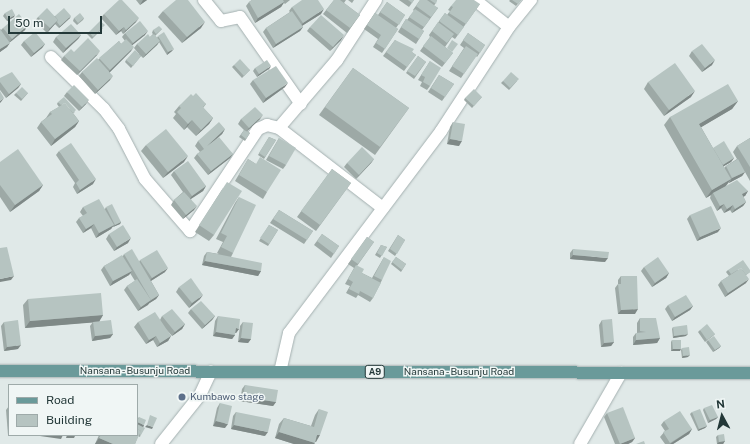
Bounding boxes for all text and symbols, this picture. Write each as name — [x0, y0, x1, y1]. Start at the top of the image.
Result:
scale bar — [10, 8, 104, 34]
text: 50 m — [15, 16, 43, 30]
street label: Nansana - Busunju Road — [78, 365, 192, 377]
road number: A9 — [364, 365, 386, 379]
street label: Nansana - Busunju Road — [402, 366, 516, 378]
legend — [8, 384, 138, 436]
place label: Kumbawo stage — [190, 391, 264, 403]
marker: Kumbawo stage — [177, 392, 187, 402]
text: Road — [46, 393, 74, 407]
north arrow — [702, 396, 742, 436]
text: N — [716, 398, 726, 411]
text: Building — [46, 413, 92, 427]

